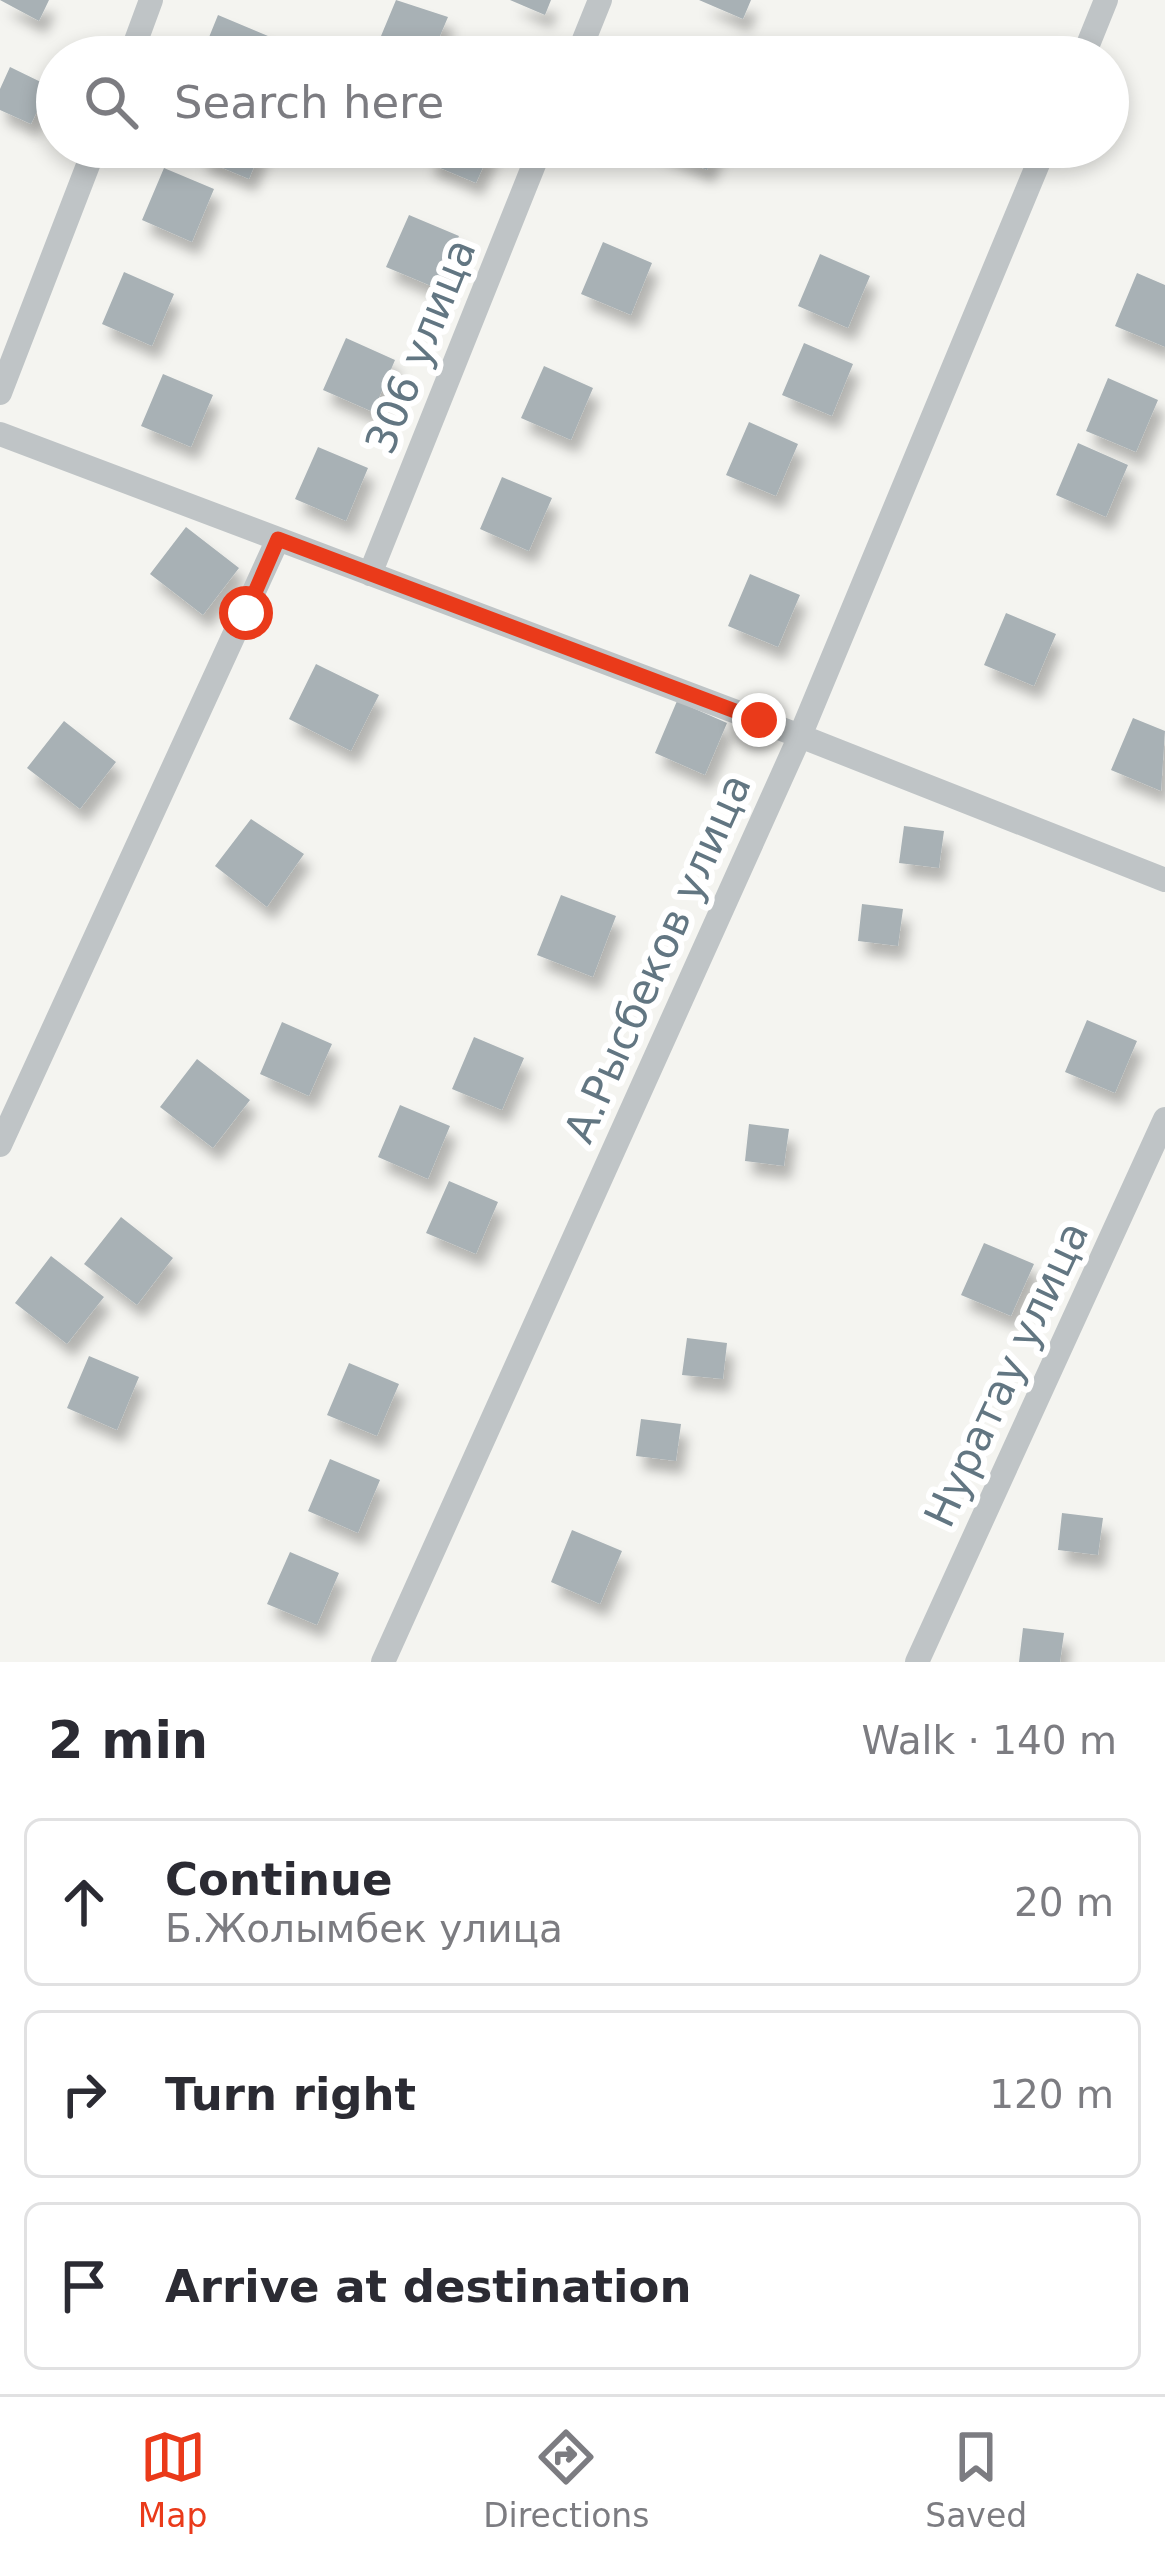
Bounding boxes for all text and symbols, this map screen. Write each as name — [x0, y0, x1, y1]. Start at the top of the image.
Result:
search box — [36, 36, 1129, 168]
icon: search — [78, 69, 144, 135]
text: Search here — [174, 76, 444, 129]
street label: 306 улица — [355, 232, 486, 461]
route start — [219, 586, 273, 640]
route end — [732, 693, 786, 747]
street label: А.Рысбеков улица — [554, 766, 761, 1150]
street label: Нуратау улица — [914, 1214, 1099, 1534]
text: 2 min — [48, 1711, 208, 1770]
text: Walk · 140 m — [862, 1718, 1117, 1763]
text: Continue — [165, 1853, 393, 1906]
icon: ahead — [51, 1869, 117, 1935]
text: 20 m — [1014, 1880, 1114, 1925]
text: Б.Жолымбек улица — [165, 1906, 563, 1951]
icon: right — [51, 2061, 117, 2127]
text: Turn right — [165, 2068, 416, 2121]
text: 120 m — [989, 2072, 1114, 2117]
icon: arrive — [51, 2253, 117, 2319]
text: Arrive at destination — [165, 2260, 691, 2313]
tab: Map — [138, 2424, 208, 2535]
tab: Directions — [483, 2424, 649, 2535]
tab: Saved — [925, 2424, 1027, 2535]

